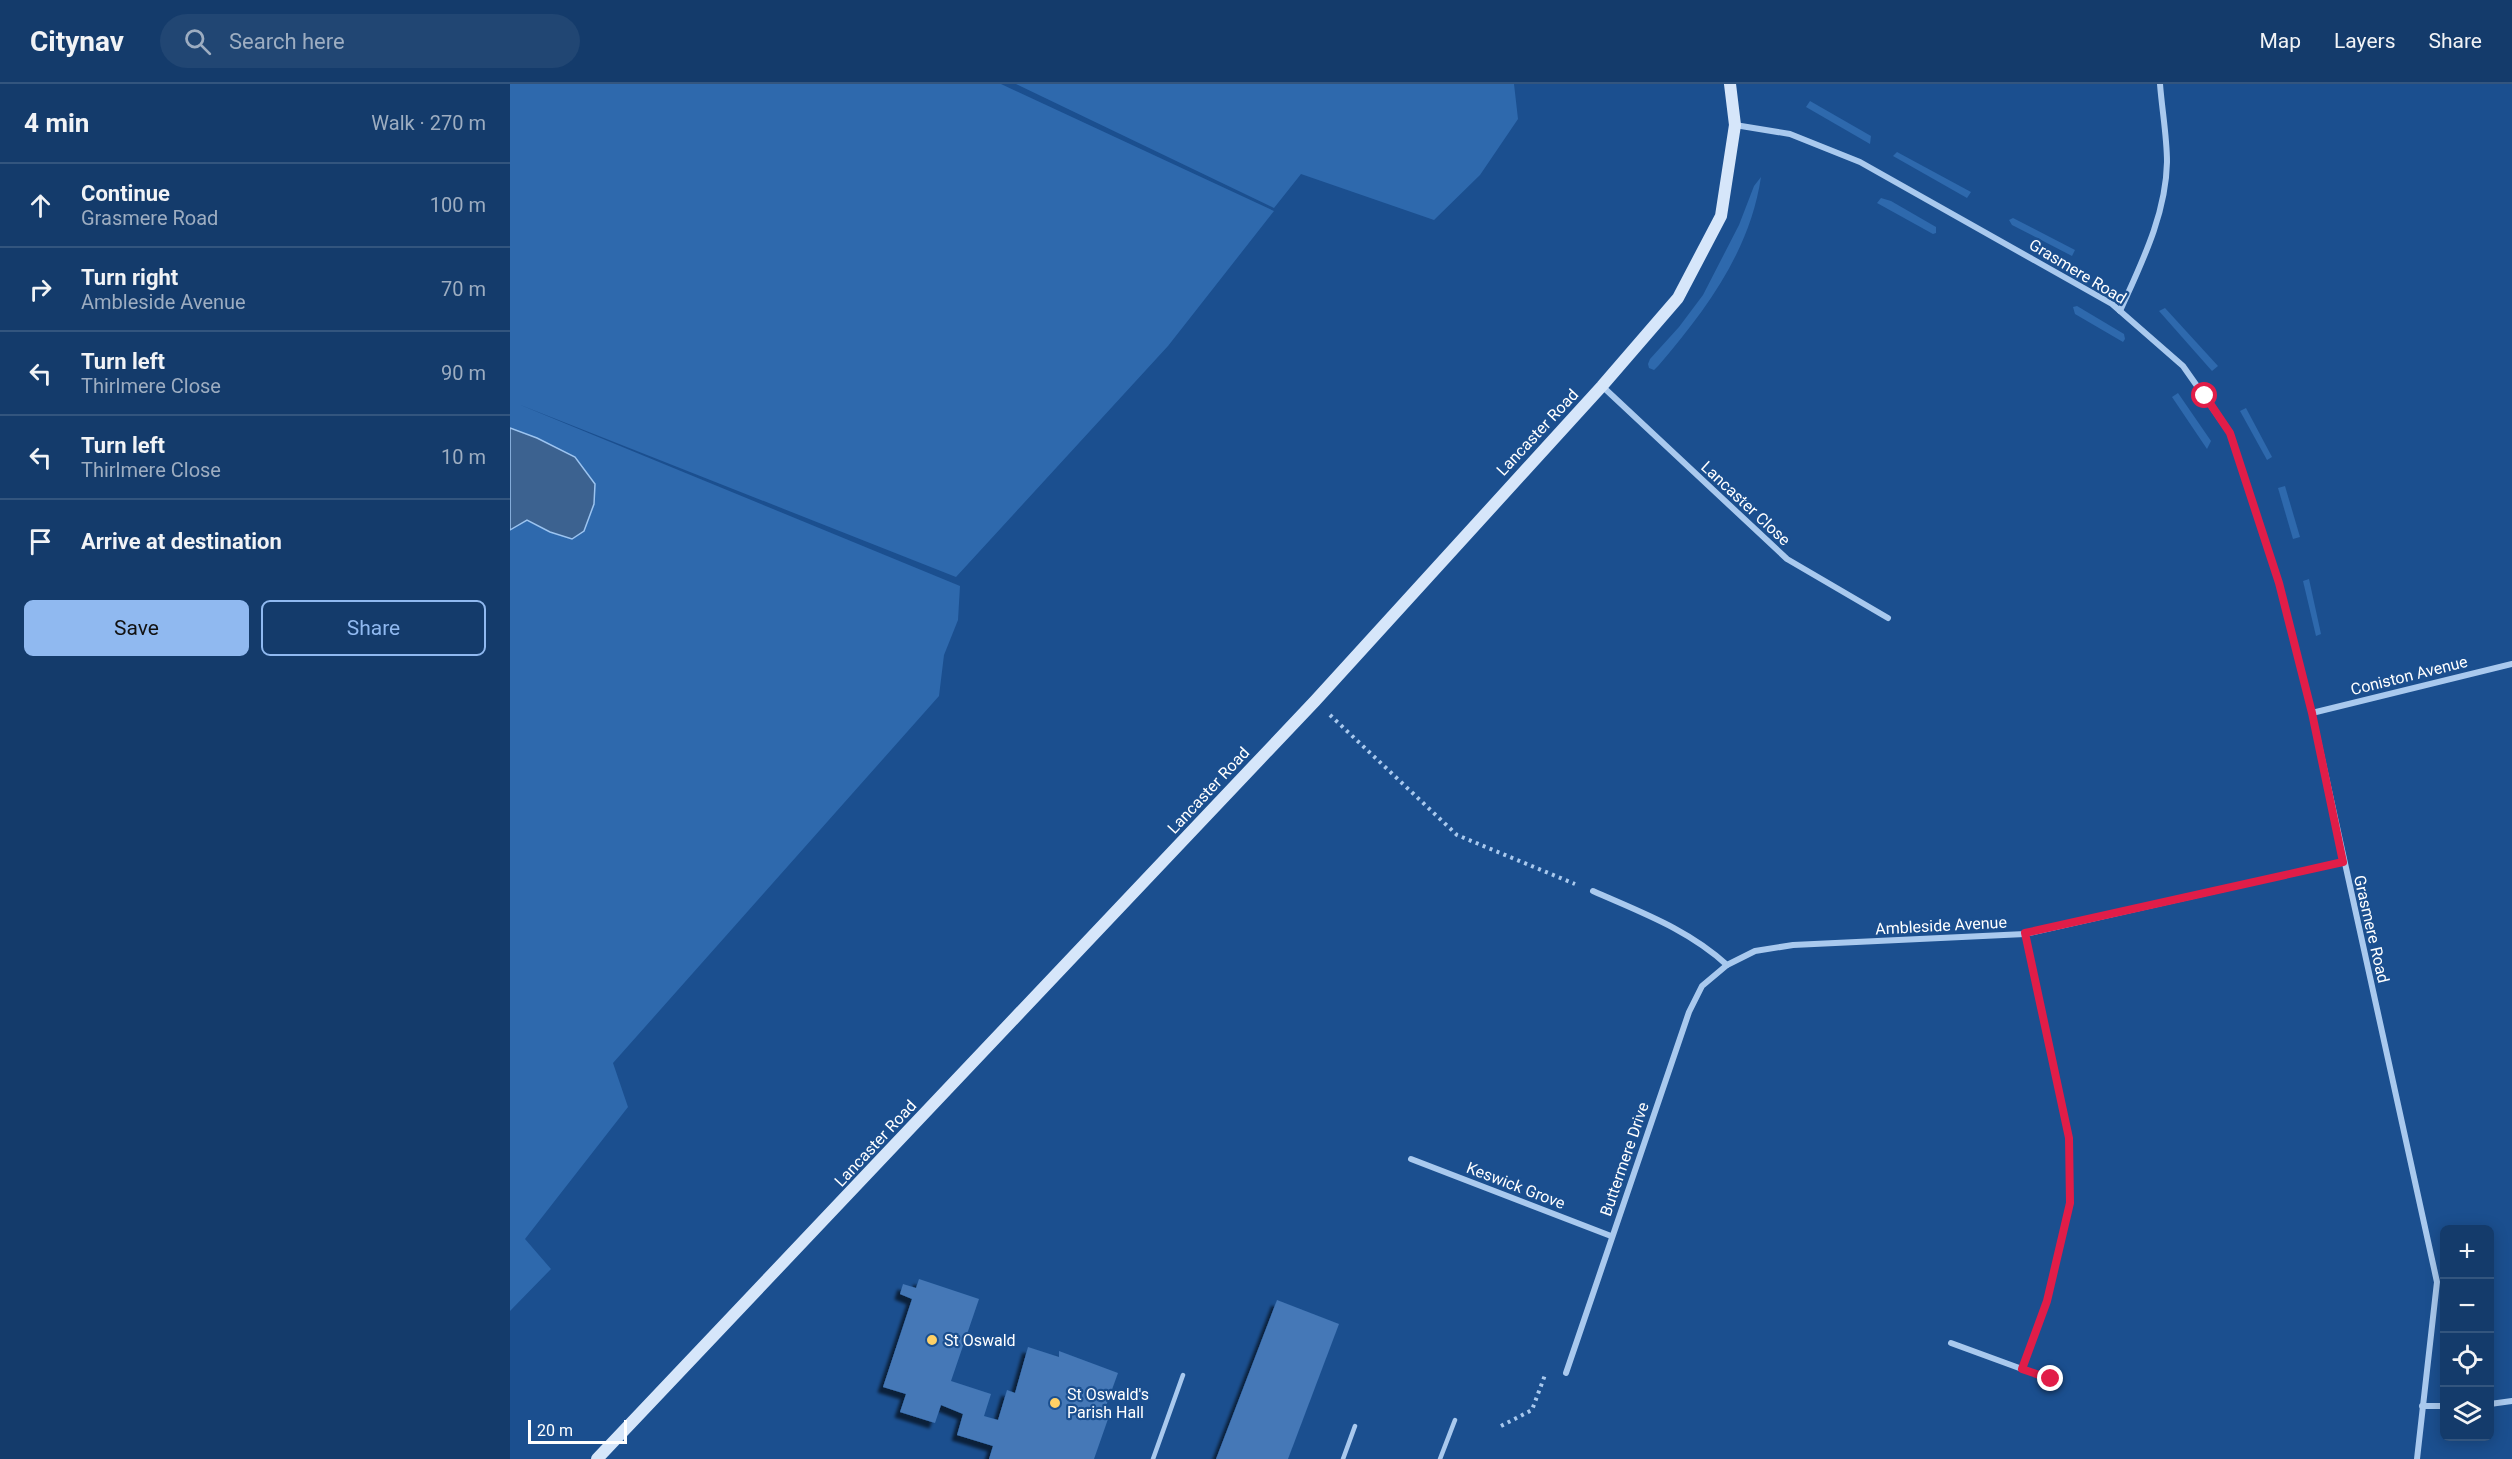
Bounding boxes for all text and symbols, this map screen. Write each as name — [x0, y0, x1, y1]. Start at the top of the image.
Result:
search box — [160, 14, 580, 68]
text: Citynav — [30, 25, 124, 58]
icon: search — [181, 25, 214, 58]
text: Search here — [229, 29, 345, 54]
text: Map — [2259, 29, 2301, 53]
text: Layers — [2334, 29, 2395, 53]
text: Share — [2428, 29, 2482, 53]
text: 4 min — [24, 108, 89, 138]
text: Walk · 270 m — [371, 111, 486, 135]
text: Continue — [81, 181, 170, 206]
icon: ahead — [24, 189, 57, 222]
text: 100 m — [430, 193, 486, 217]
text: Grasmere Road — [81, 206, 218, 230]
street label: Grasmere Road — [2026, 235, 2130, 308]
text: Turn right — [81, 265, 178, 290]
icon: right — [24, 273, 57, 306]
text: 70 m — [441, 277, 486, 301]
text: Ambleside Avenue — [81, 290, 246, 314]
text: Turn left — [81, 349, 165, 374]
icon: left — [24, 357, 57, 390]
text: 90 m — [441, 361, 486, 385]
text: Thirlmere Close — [81, 374, 221, 398]
route start — [2191, 382, 2217, 408]
street label: Lancaster Road — [1492, 385, 1582, 480]
text: Turn left — [81, 433, 165, 458]
icon: left — [24, 441, 57, 474]
text: 10 m — [441, 445, 486, 469]
street label: Lancaster Close — [1697, 457, 1794, 549]
text: Thirlmere Close — [81, 458, 221, 482]
icon: arrive — [24, 525, 57, 558]
text: Arrive at destination — [81, 529, 282, 554]
button: Save — [24, 600, 249, 656]
button: Share — [261, 600, 486, 656]
street label: Coniston Avenue — [2349, 652, 2470, 699]
street label: Lancaster Road — [1163, 743, 1253, 838]
street label: Grasmere Road — [2350, 873, 2393, 985]
street label: Ambleside Avenue — [1875, 913, 2007, 938]
street label: Lancaster Road — [830, 1096, 920, 1191]
street label: Buttermere Drive — [1596, 1100, 1653, 1219]
street label: Keswick Grove — [1464, 1158, 1568, 1213]
map controls — [2440, 1225, 2494, 1441]
button: + — [2440, 1225, 2494, 1279]
button: − — [2440, 1279, 2494, 1333]
place label: St Oswald — [944, 1331, 1016, 1350]
marker: St Oswald — [925, 1333, 939, 1347]
button: locate — [2440, 1333, 2494, 1387]
route end — [2037, 1365, 2063, 1391]
place label: St Oswald's Parish Hall — [1067, 1385, 1149, 1422]
button: layers — [2440, 1387, 2494, 1441]
marker: St Oswald's Parish Hall — [1048, 1396, 1062, 1410]
scale bar — [528, 1417, 627, 1444]
text: 20 m — [537, 1421, 573, 1440]

